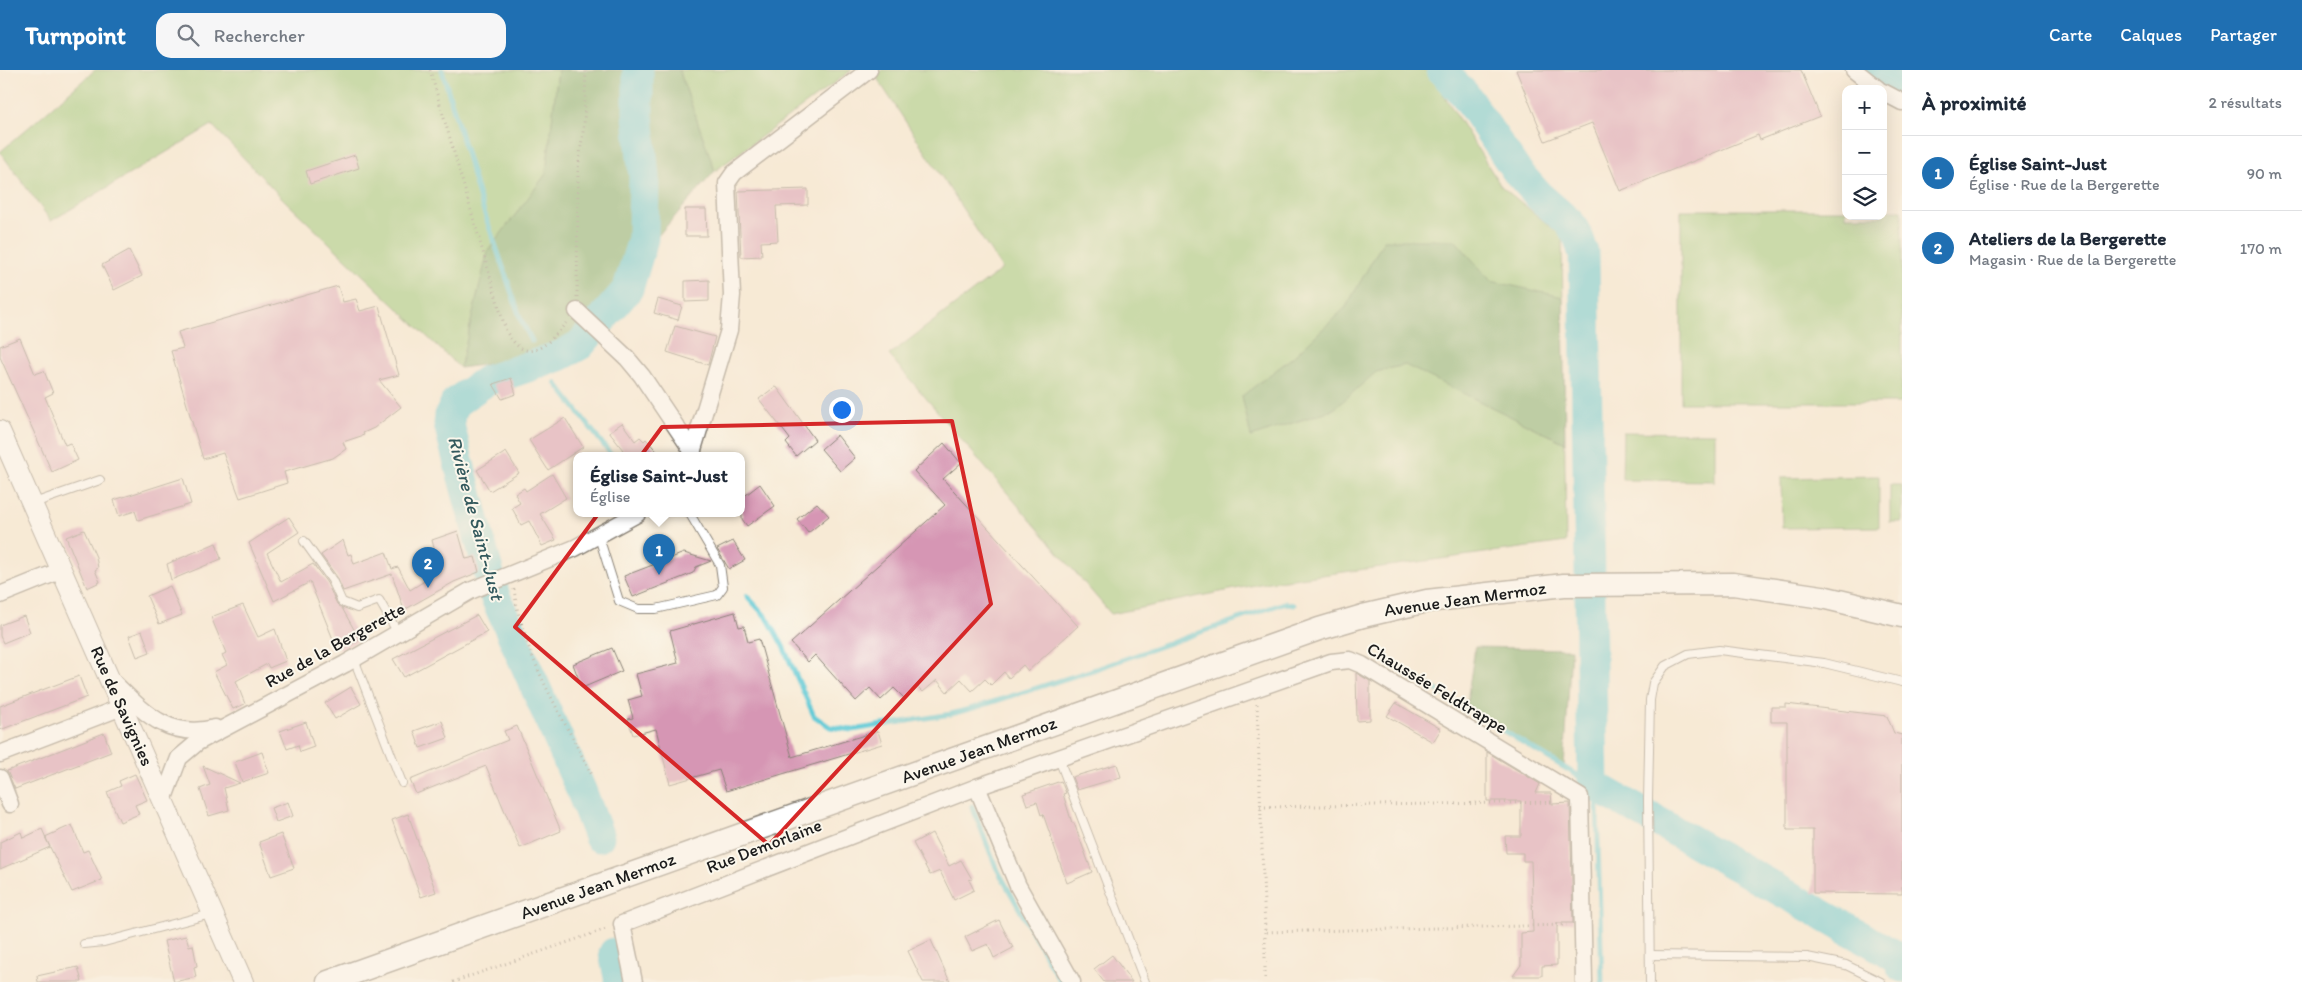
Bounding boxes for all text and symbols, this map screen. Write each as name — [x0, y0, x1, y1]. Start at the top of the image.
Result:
search box — [156, 13, 506, 58]
text: Turnpoint — [25, 21, 126, 50]
icon: search — [174, 21, 202, 49]
text: Rechercher — [214, 24, 305, 47]
text: Carte — [2049, 24, 2092, 46]
text: Calques — [2120, 24, 2182, 46]
text: Partager — [2210, 24, 2277, 46]
map controls — [1842, 85, 1887, 220]
button: + — [1842, 85, 1887, 130]
text: À proximité — [1922, 90, 2027, 115]
text: 2 résultats — [2208, 93, 2282, 112]
button: − — [1842, 130, 1887, 175]
text: Église Saint-Just — [1969, 152, 2107, 175]
text: 1 — [1934, 164, 1942, 183]
text: 90 m — [2247, 164, 2282, 183]
button: layers — [1842, 175, 1887, 220]
text: Église · Rue de la Bergerette — [1969, 175, 2160, 194]
text: Ateliers de la Bergerette — [1969, 227, 2167, 250]
text: 2 — [1934, 239, 1942, 258]
text: 170 m — [2240, 239, 2282, 258]
text: Magasin · Rue de la Bergerette — [1969, 250, 2176, 269]
your location — [829, 397, 855, 423]
water label: Rivière de Saint-Just — [443, 434, 509, 604]
popup — [573, 452, 745, 517]
text: Église Saint-Just — [590, 464, 728, 487]
text: Église — [590, 487, 630, 506]
pin: 1 — [643, 534, 675, 575]
pin: 2 — [412, 547, 444, 588]
street label: Avenue Jean Mermoz — [1383, 577, 1548, 621]
street label: Rue de la Bergerette — [261, 597, 409, 693]
street label: Chaussée Feldtrappe — [1363, 637, 1511, 739]
street label: Rue de Savignies — [86, 643, 158, 769]
street label: Avenue Jean Mermoz — [898, 712, 1060, 788]
street label: Rue Demorlaine — [703, 814, 825, 878]
street label: Avenue Jean Mermoz — [517, 848, 679, 924]

